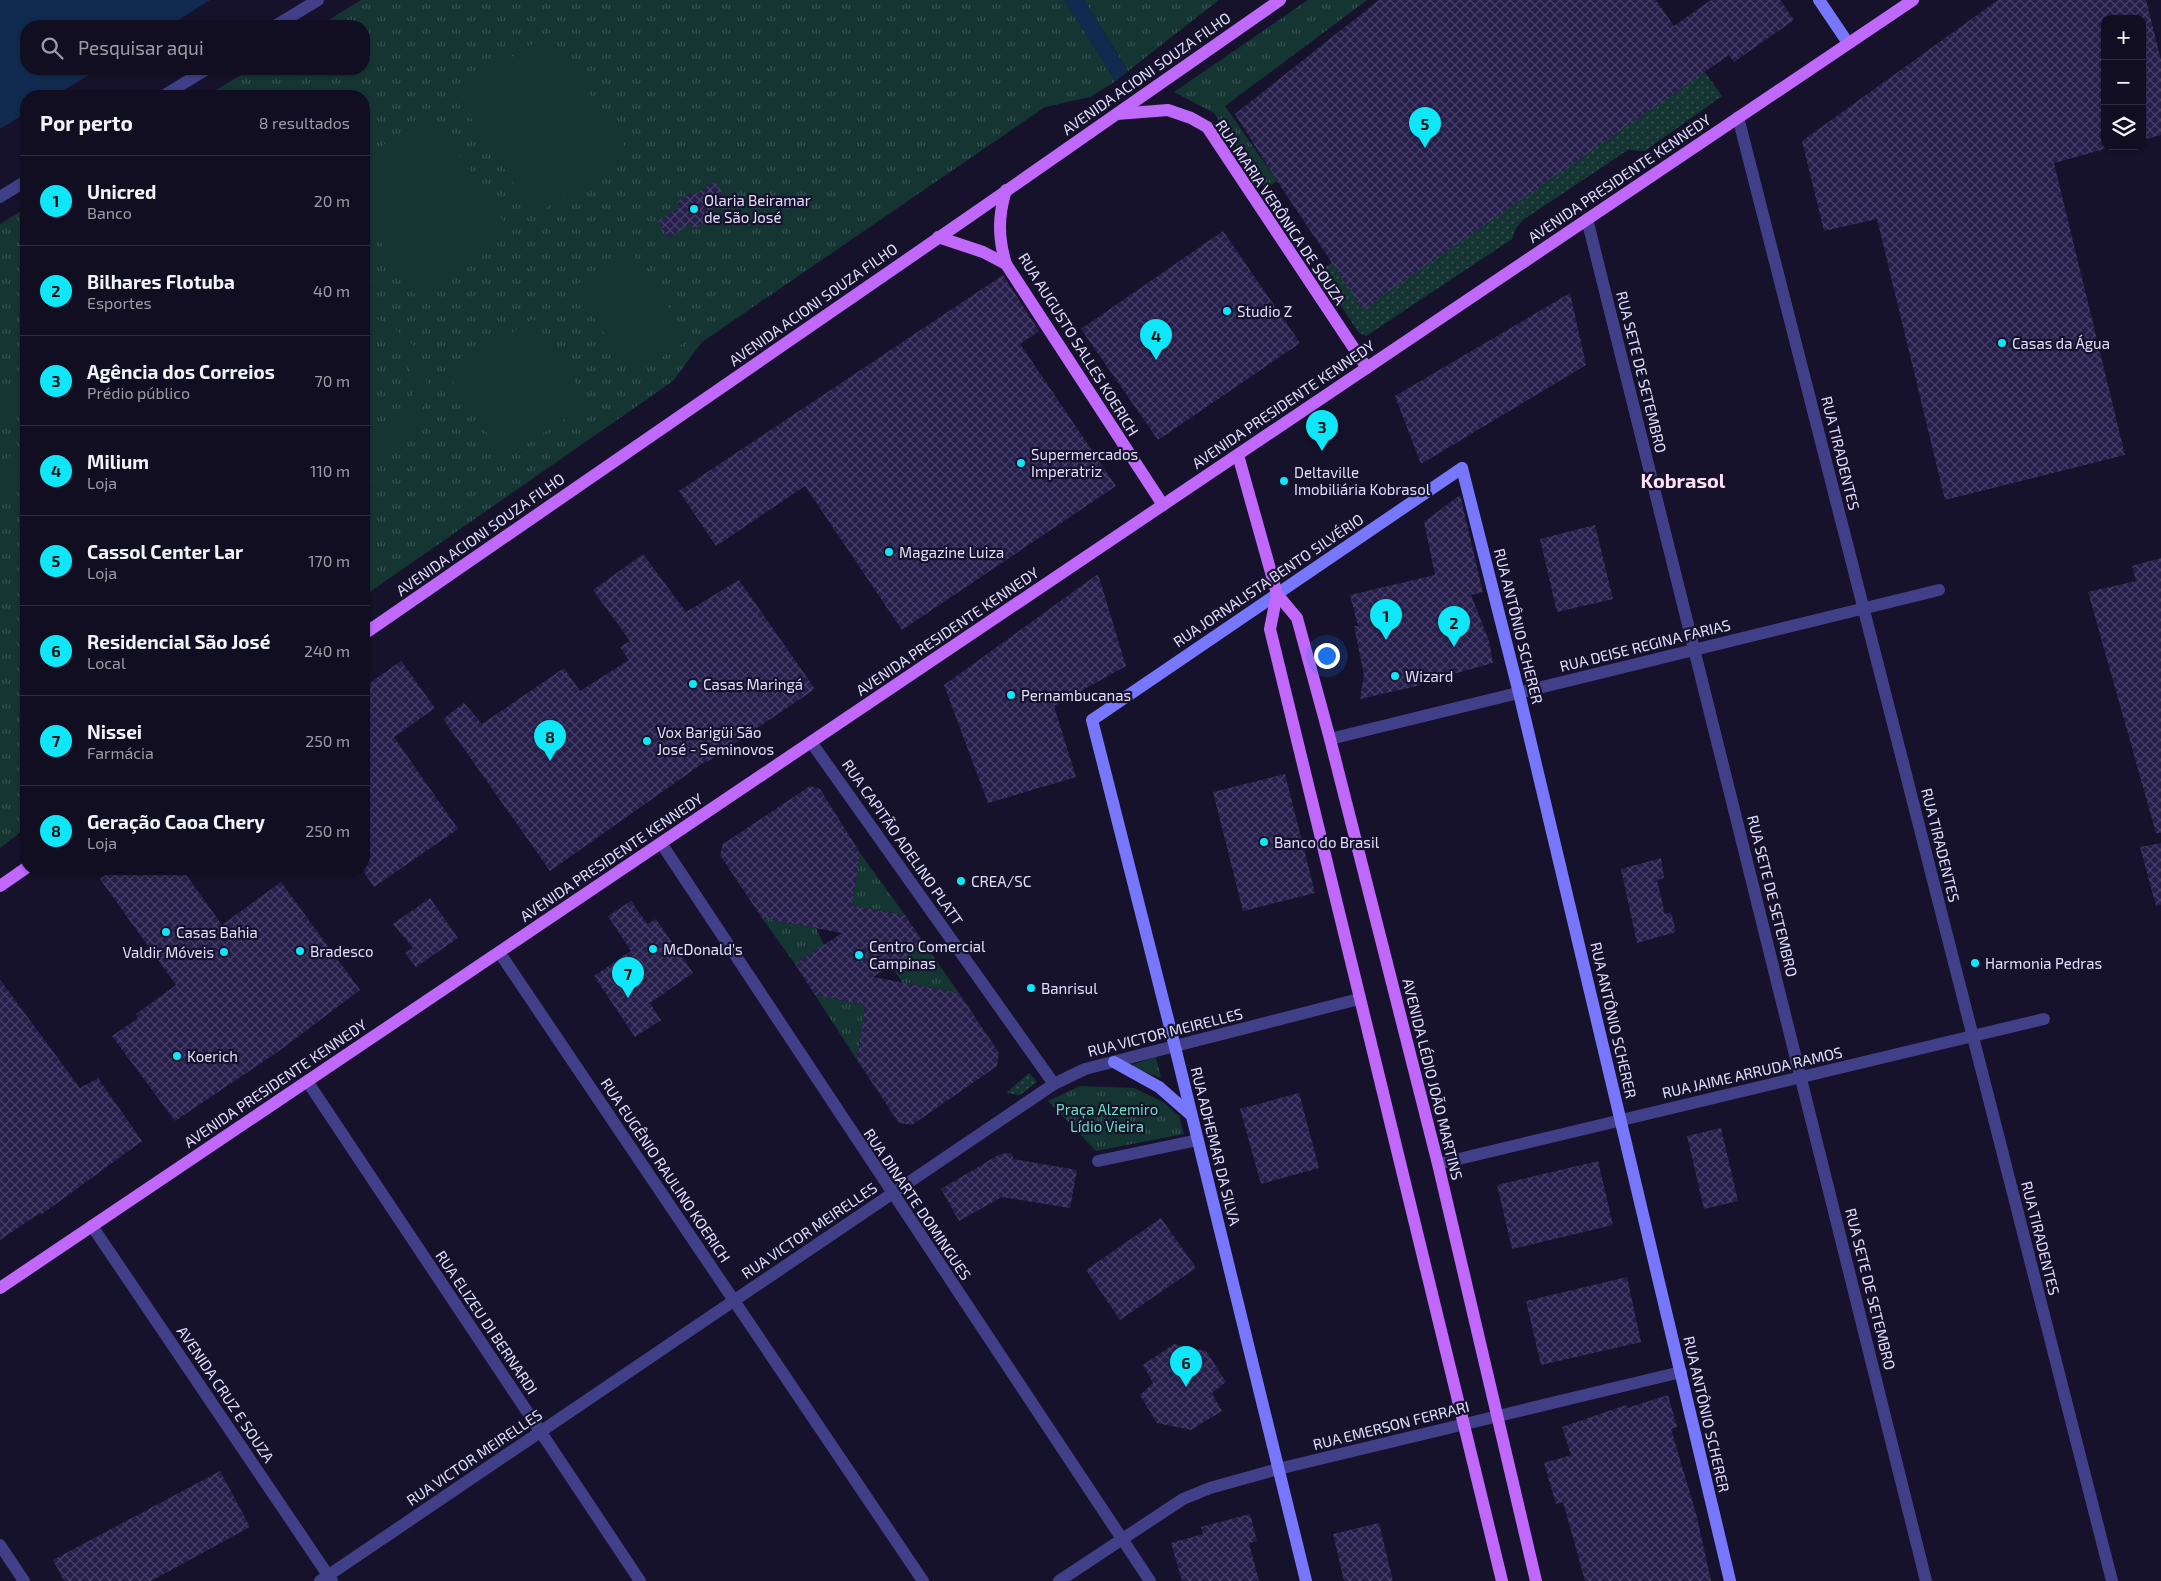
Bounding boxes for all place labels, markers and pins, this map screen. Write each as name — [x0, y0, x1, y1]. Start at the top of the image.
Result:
pin: 5 — [1409, 107, 1441, 148]
place label: Olaria Beiramar de São José — [704, 191, 811, 226]
marker: Olaria Beiramar de São José — [688, 203, 700, 215]
place label: Studio Z — [1237, 302, 1292, 320]
marker: Studio Z — [1221, 305, 1233, 317]
pin: 4 — [1140, 319, 1172, 360]
place label: Casas da Água — [2012, 334, 2110, 352]
marker: Casas da Água — [1996, 337, 2008, 349]
pin: 3 — [1306, 410, 1338, 451]
place label: Supermercados Imperatriz — [1031, 445, 1138, 480]
marker: Supermercados Imperatriz — [1015, 457, 1027, 469]
place label: Deltaville Imobiliária Kobrasol — [1294, 463, 1431, 498]
marker: Deltaville Imobiliária Kobrasol — [1278, 475, 1290, 487]
place label: Magazine Luiza — [899, 543, 1004, 561]
marker: Magazine Luiza — [883, 546, 895, 558]
pin: 1 — [1370, 599, 1402, 640]
pin: 2 — [1438, 606, 1470, 647]
place label: Wizard — [1405, 667, 1453, 685]
marker: Wizard — [1389, 670, 1401, 682]
place label: Casas Maringá — [703, 675, 803, 693]
marker: Casas Maringá — [687, 678, 699, 690]
place label: Pernambucanas — [1021, 686, 1131, 704]
marker: Pernambucanas — [1005, 689, 1017, 701]
pin: 8 — [534, 720, 566, 761]
place label: Vox Barigüi São José - Seminovos — [657, 723, 774, 758]
marker: Vox Barigüi São José - Seminovos — [641, 735, 653, 747]
place label: Banco do Brasil — [1274, 833, 1380, 851]
marker: Banco do Brasil — [1258, 836, 1270, 848]
place label: CREA/SC — [971, 872, 1032, 890]
marker: CREA/SC — [955, 875, 967, 887]
place label: Casas Bahia — [176, 923, 258, 941]
marker: Casas Bahia — [160, 926, 172, 938]
place label: Centro Comercial Campinas — [869, 937, 986, 972]
place label: McDonald's — [663, 940, 743, 958]
place label: Bradesco — [310, 942, 374, 960]
place label: Valdir Móveis — [122, 943, 214, 961]
marker: McDonald's — [647, 943, 659, 955]
marker: Bradesco — [294, 945, 306, 957]
marker: Valdir Móveis — [218, 946, 230, 958]
marker: Centro Comercial Campinas — [853, 949, 865, 961]
place label: Harmonia Pedras — [1985, 954, 2102, 972]
pin: 7 — [612, 957, 644, 998]
marker: Harmonia Pedras — [1969, 957, 1981, 969]
place label: Banrisul — [1041, 979, 1098, 997]
marker: Banrisul — [1025, 982, 1037, 994]
place label: Koerich — [187, 1047, 238, 1065]
marker: Koerich — [171, 1050, 183, 1062]
pin: 6 — [1170, 1346, 1202, 1387]

